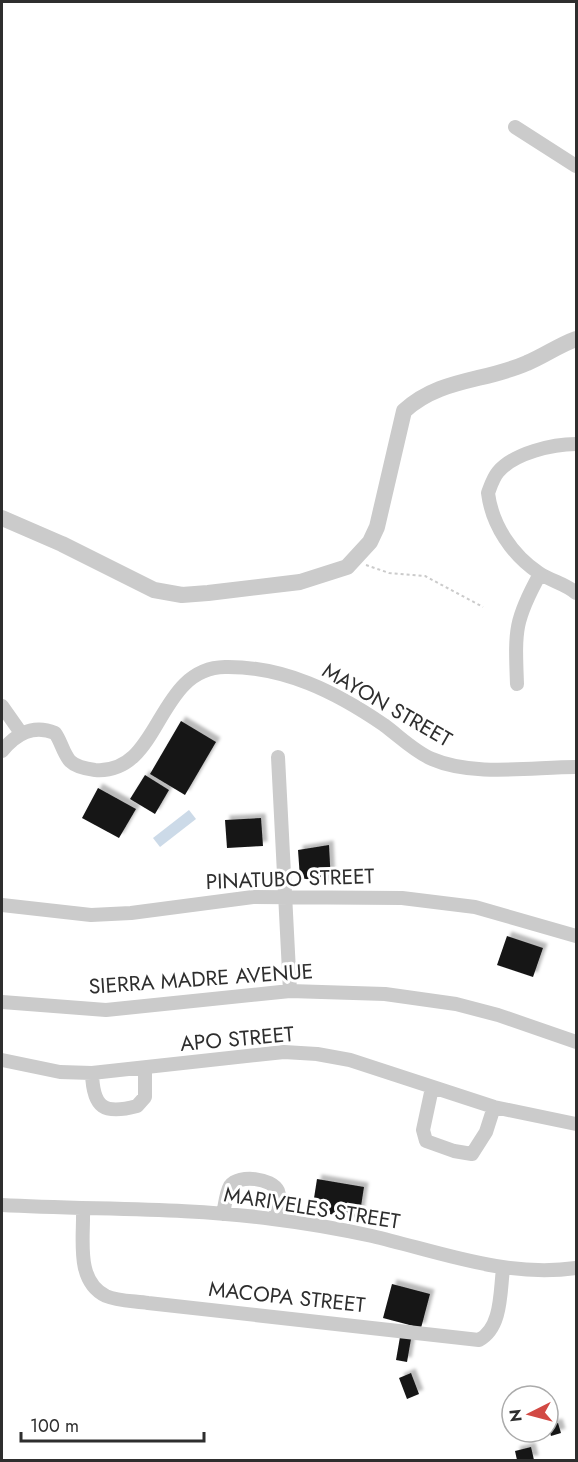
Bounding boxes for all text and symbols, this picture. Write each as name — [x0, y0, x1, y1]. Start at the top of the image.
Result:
street label: MAYON STREET — [317, 656, 458, 754]
street label: PINATUBO STREET — [205, 861, 375, 897]
street label: SIERRA MADRE AVENUE — [88, 956, 314, 1002]
street label: APO STREET — [179, 1019, 295, 1059]
street label: MARIVELES STREET — [222, 1179, 402, 1237]
street label: MACOPA STREET — [207, 1274, 367, 1320]
north arrow — [500, 1384, 560, 1444]
scale bar — [21, 1405, 204, 1443]
text: N — [503, 1408, 528, 1423]
text: 100 m — [30, 1413, 79, 1439]

